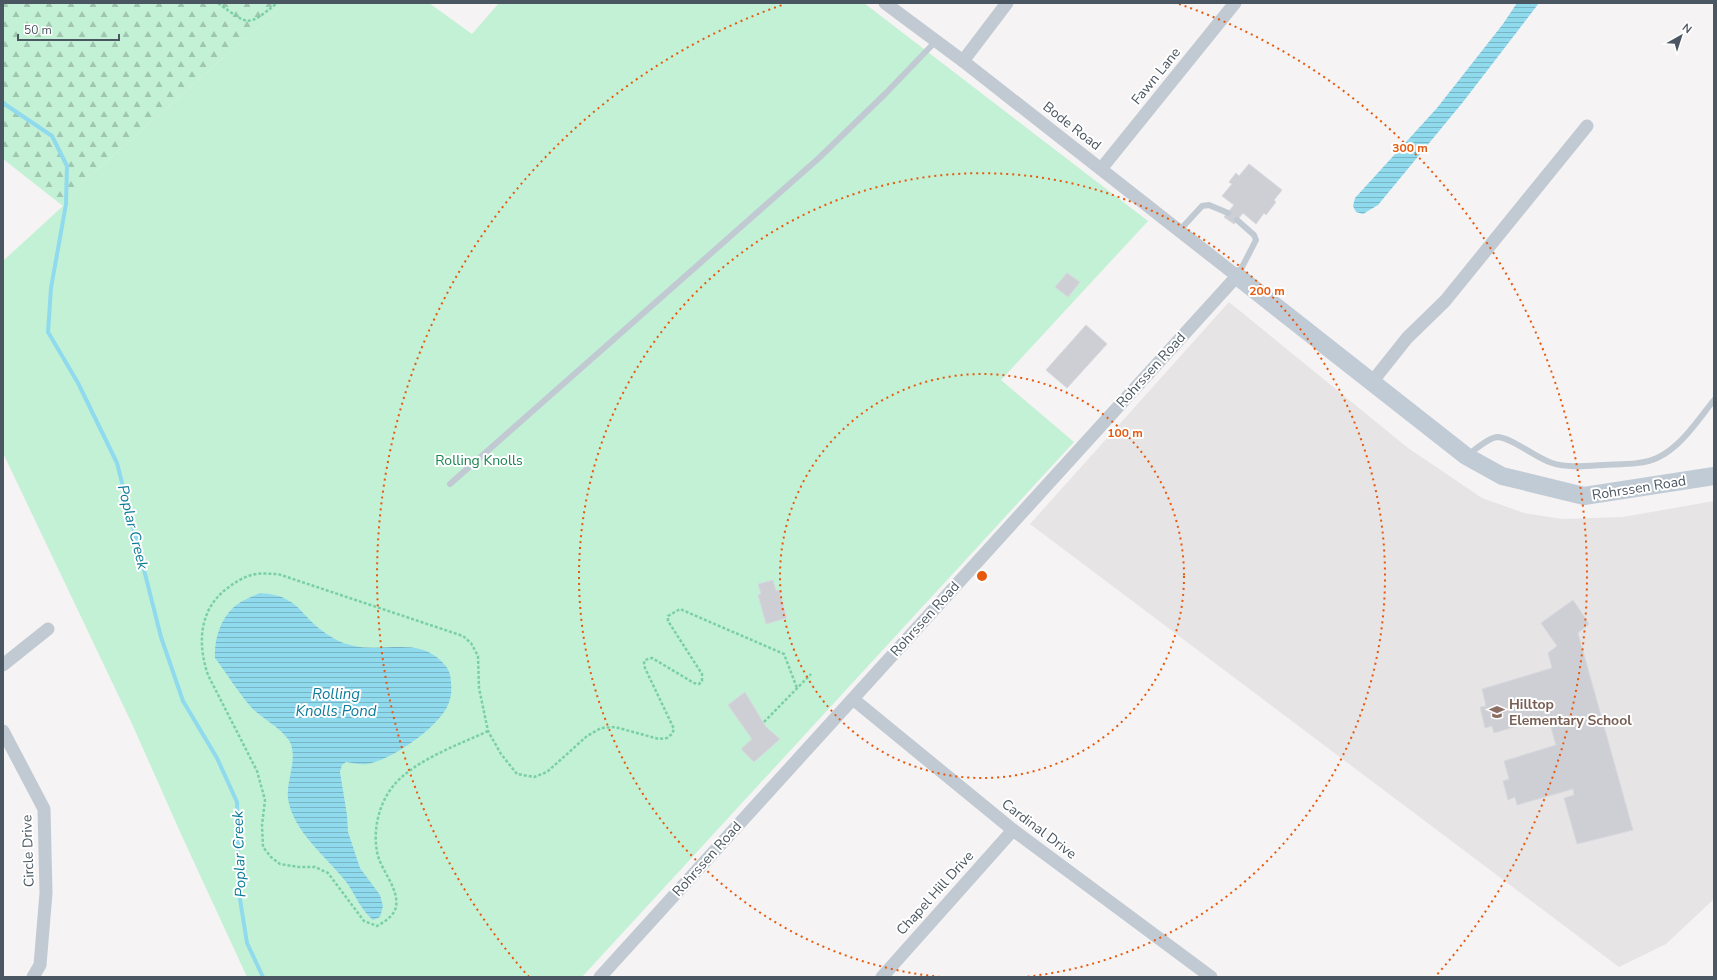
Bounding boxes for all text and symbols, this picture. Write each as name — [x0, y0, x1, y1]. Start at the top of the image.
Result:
scale bar — [18, 16, 119, 42]
north arrow — [1661, 16, 1701, 56]
text: N — [1679, 20, 1695, 37]
text: 50 m — [24, 22, 52, 38]
street label: Fawn Lane — [1127, 43, 1185, 109]
street label: Bode Road — [1039, 97, 1105, 155]
text: 300 m — [1392, 140, 1428, 156]
text: 200 m — [1249, 283, 1285, 299]
street label: Rohrssen Road — [1112, 328, 1190, 412]
text: 100 m — [1107, 425, 1143, 441]
park label: Rolling Knolls — [435, 451, 523, 470]
street label: Rohrssen Road — [1591, 471, 1687, 505]
water label: Poplar Creek — [113, 483, 153, 572]
centre of rings — [975, 569, 989, 583]
street label: Rohrssen Road — [886, 577, 964, 661]
water label: Rolling Knolls Pond — [296, 684, 377, 721]
place label: Hilltop Elementary School — [1509, 695, 1632, 730]
school or university icon: Hilltop Elementary School — [1488, 703, 1506, 721]
street label: Cardinal Drive — [998, 795, 1080, 863]
water label: Poplar Creek — [227, 810, 251, 898]
street label: Circle Drive — [17, 814, 39, 888]
street label: Rohrssen Road — [668, 817, 746, 901]
street label: Chapel Hill Drive — [892, 847, 978, 939]

